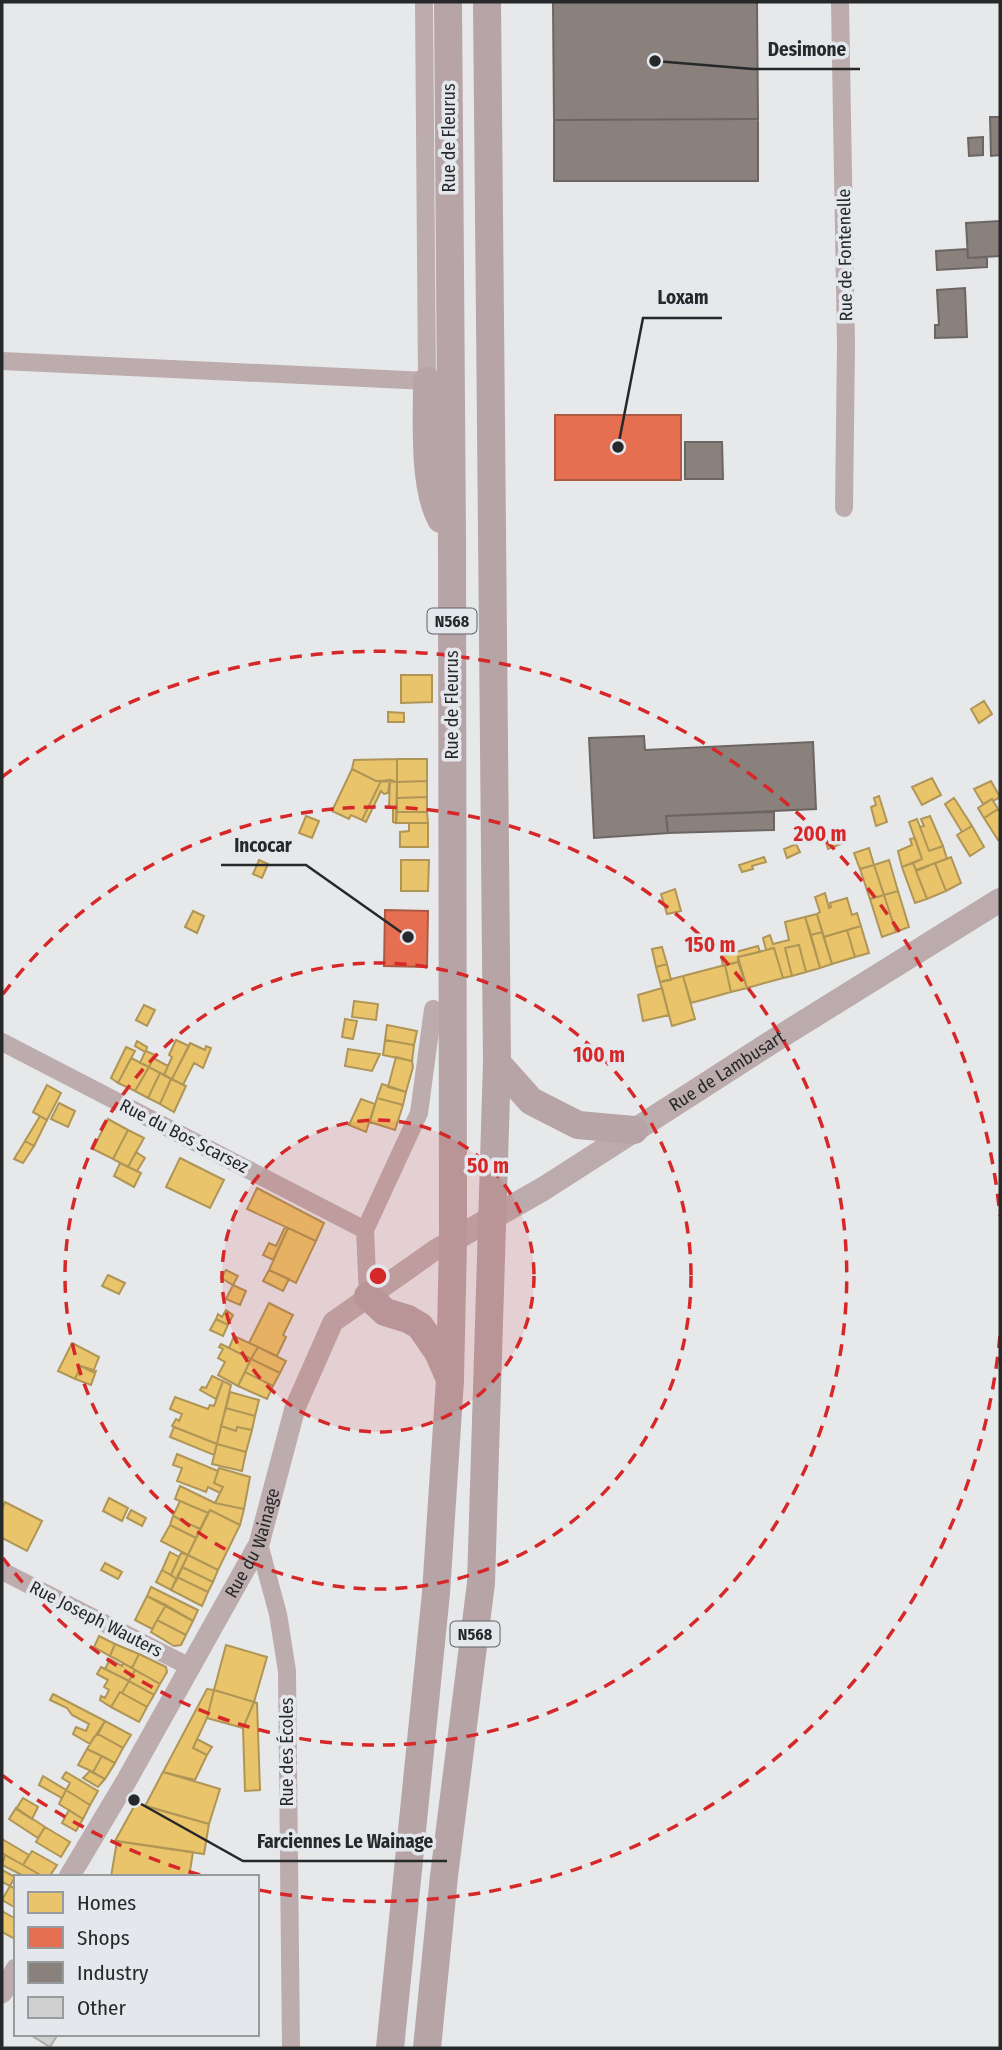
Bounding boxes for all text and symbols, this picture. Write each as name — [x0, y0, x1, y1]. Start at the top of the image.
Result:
callout: Desimone — [753, 29, 860, 69]
text: Desimone — [768, 38, 847, 61]
street label: Rue de Fleurus — [438, 83, 460, 193]
street label: Rue de Fontenelle — [833, 188, 857, 321]
callout: Loxam — [643, 278, 722, 318]
text: Loxam — [658, 286, 708, 309]
road number: N568 — [428, 608, 476, 634]
street label: Rue de Fleurus — [441, 650, 463, 760]
text: 200 m — [792, 821, 847, 847]
callout: Incocar — [221, 825, 306, 865]
text: Incocar — [234, 834, 293, 857]
text: 150 m — [684, 932, 736, 958]
street label: Rue de Lambusart — [665, 1026, 789, 1116]
text: 100 m — [573, 1042, 625, 1068]
street label: Rue du Bos Scarsez — [116, 1094, 252, 1178]
text: 50 m — [467, 1153, 509, 1179]
centre of rings — [366, 1264, 390, 1288]
street label: Rue du Wainage — [220, 1486, 284, 1602]
street label: Rue Joseph Wauters — [26, 1576, 166, 1662]
road number: N568 — [450, 1622, 500, 1646]
street label: Rue des Écoles — [275, 1697, 298, 1806]
callout: Farciennes Le Wainage — [243, 1821, 447, 1861]
text: Farciennes Le Wainage — [257, 1830, 433, 1853]
legend — [14, 1875, 259, 2036]
text: Homes — [77, 1890, 136, 1916]
text: Shops — [77, 1925, 130, 1951]
text: Industry — [77, 1960, 149, 1986]
text: Other — [77, 1995, 126, 2021]

